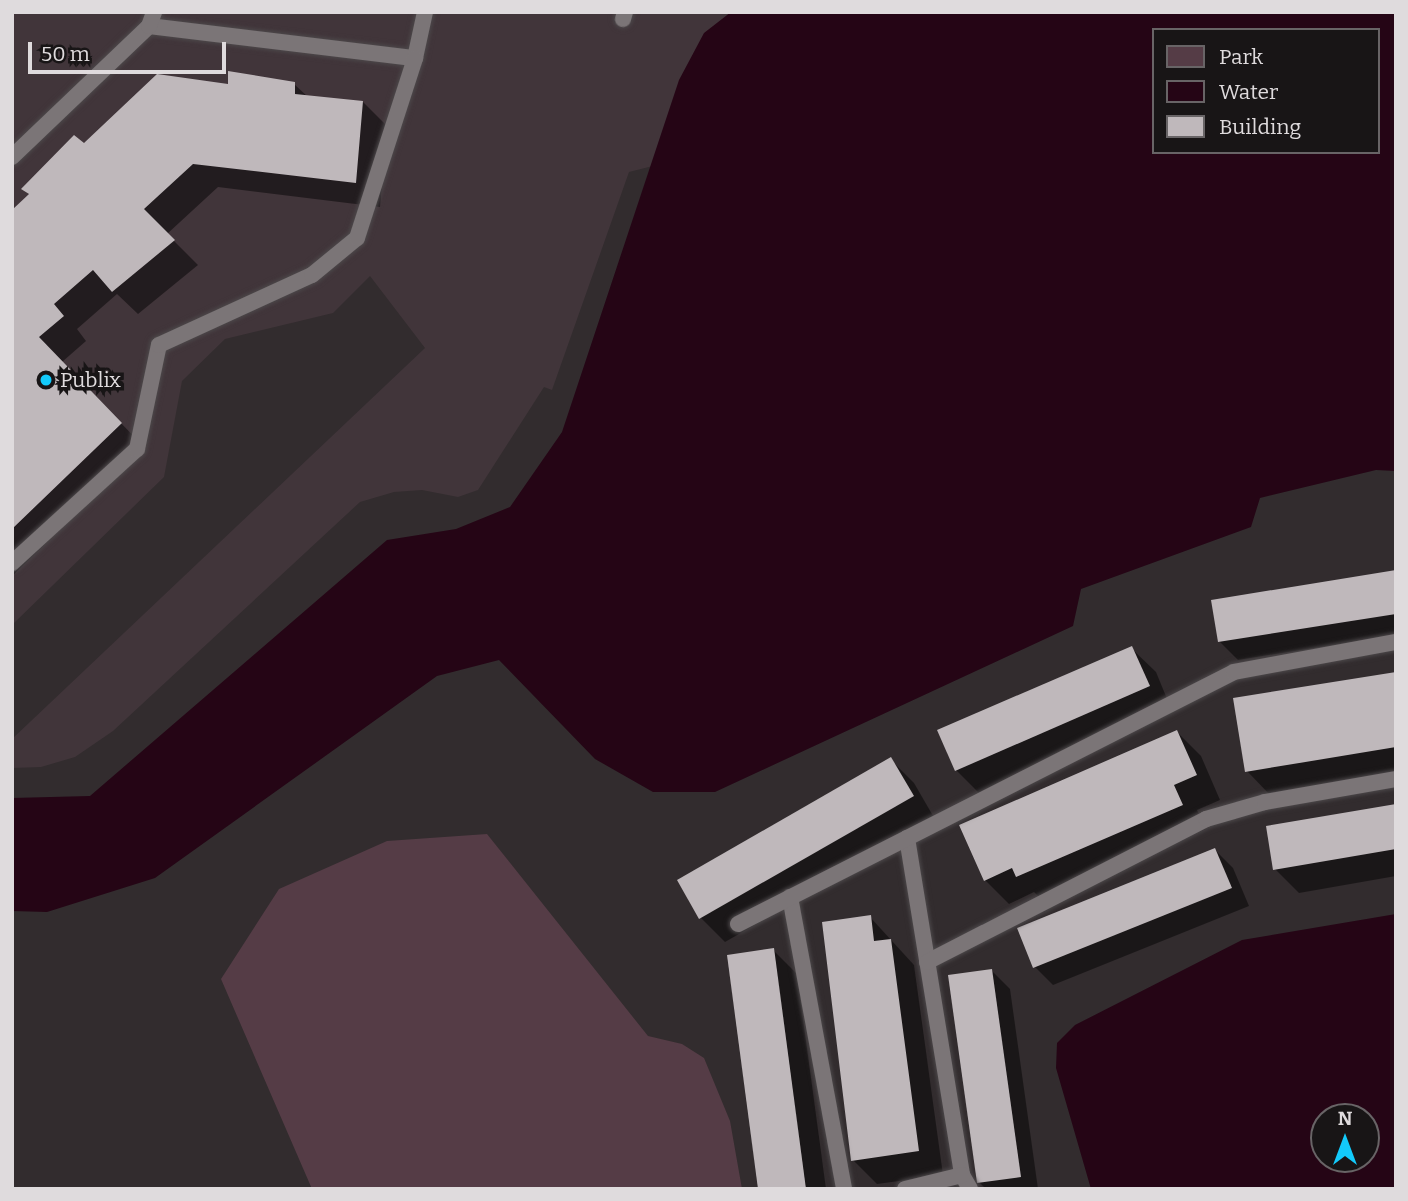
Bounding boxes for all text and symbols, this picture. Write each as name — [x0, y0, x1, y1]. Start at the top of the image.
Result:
scale bar — [32, 28, 229, 72]
legend — [1152, 28, 1380, 154]
text: 50 m — [41, 41, 90, 67]
text: Park — [1219, 44, 1263, 70]
text: Water — [1219, 79, 1278, 105]
text: Building — [1219, 114, 1301, 140]
place label: Publix — [60, 367, 121, 393]
marker: Publix — [38, 372, 54, 388]
north arrow — [1310, 1103, 1380, 1173]
text: N — [1338, 1107, 1352, 1130]

